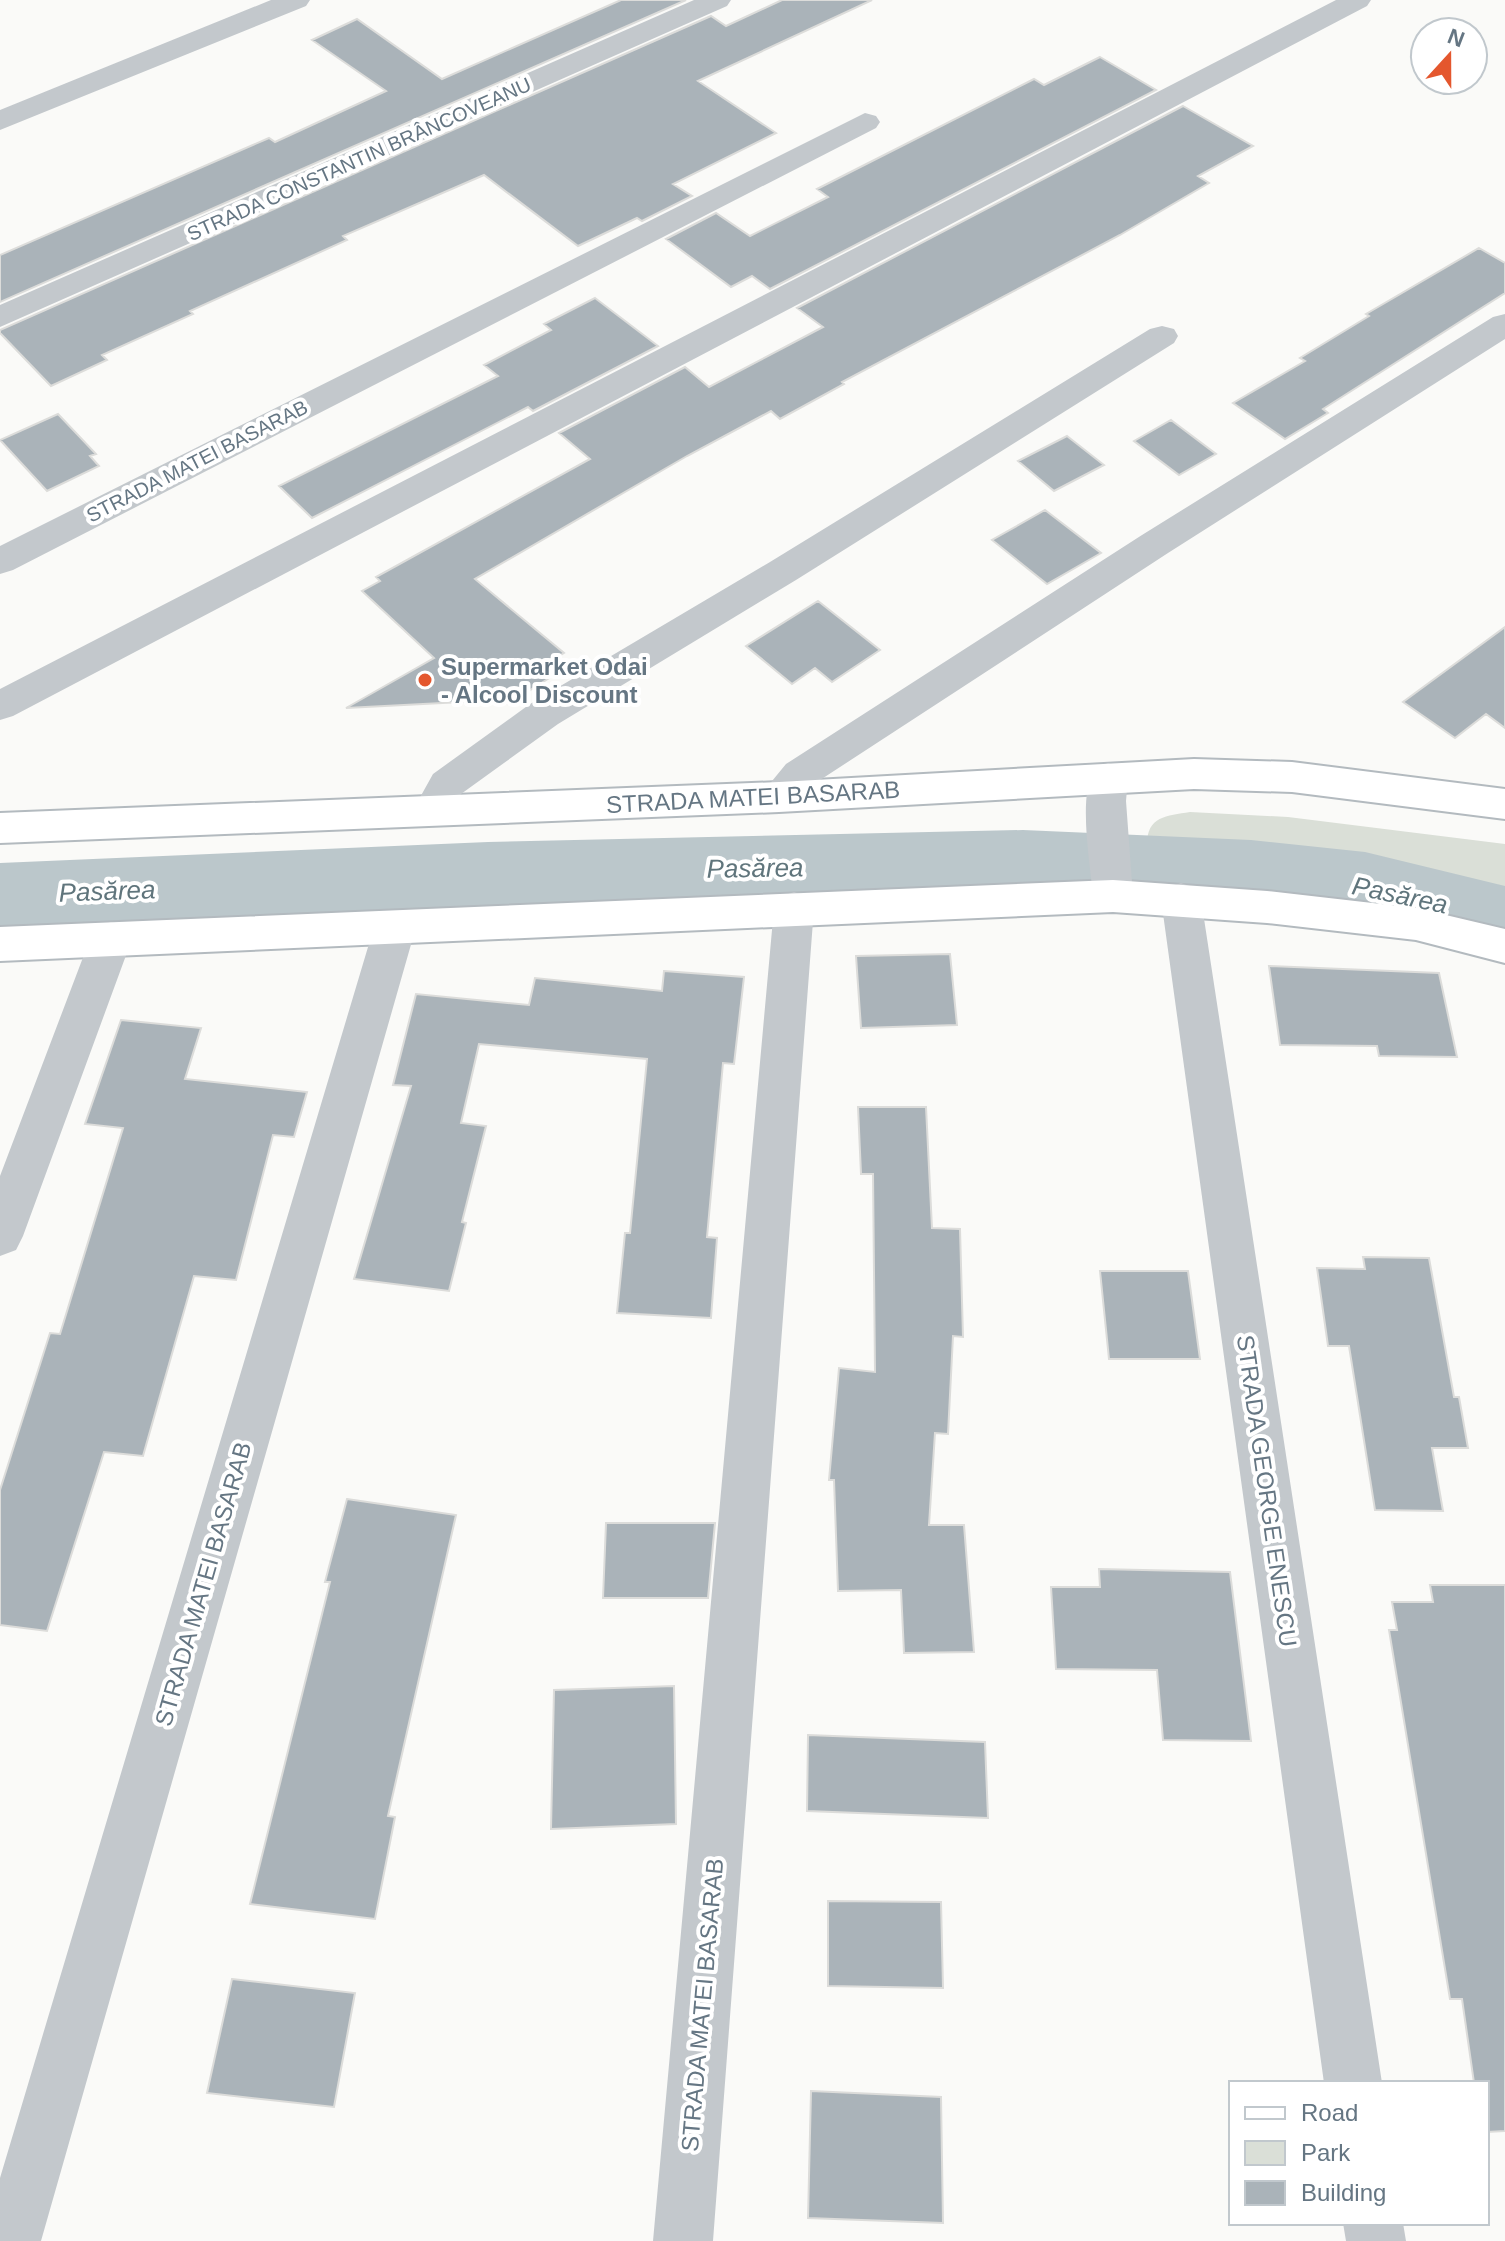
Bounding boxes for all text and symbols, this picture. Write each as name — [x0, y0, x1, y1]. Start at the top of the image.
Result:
north arrow — [1409, 16, 1489, 96]
text: N — [1444, 23, 1468, 52]
street label: STRADA CONSTANTIN BRÂNCOVEANU — [184, 73, 534, 245]
street label: STRADA MATEI BASARAB — [83, 396, 311, 526]
place label: Supermarket Odai - Alcool Discount — [441, 653, 648, 708]
marker: Supermarket Odai - Alcool Discount — [416, 671, 434, 689]
street label: STRADA MATEI BASARAB — [605, 776, 901, 818]
water label: Pasărea — [706, 852, 804, 884]
water label: Pasărea — [1350, 870, 1450, 920]
water label: Pasărea — [58, 874, 156, 908]
street label: STRADA GEORGE ENESCU — [1232, 1333, 1302, 1649]
street label: STRADA MATEI BASARAB — [149, 1439, 257, 1729]
street label: STRADA MATEI BASARAB — [676, 1857, 728, 2153]
legend — [1229, 2081, 1489, 2225]
text: Road — [1301, 2099, 1358, 2126]
text: Park — [1301, 2139, 1351, 2166]
text: Building — [1301, 2179, 1386, 2206]

